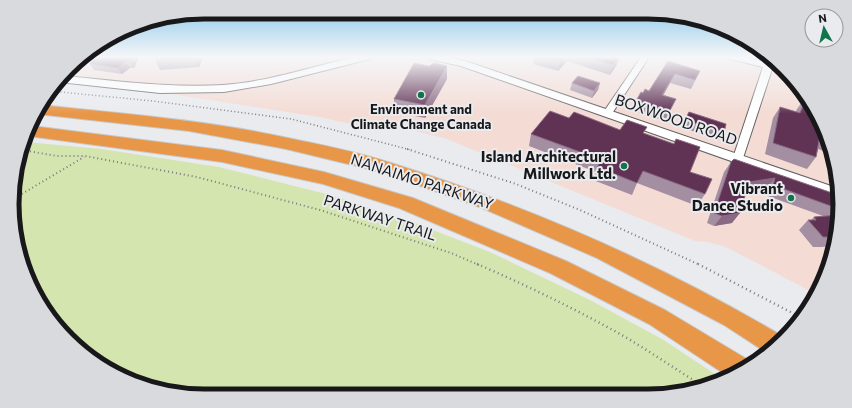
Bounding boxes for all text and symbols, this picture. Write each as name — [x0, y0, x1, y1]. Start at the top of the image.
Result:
north arrow — [804, 8, 844, 48]
text: N — [818, 11, 828, 25]
marker: Environment and Climate Change Canada — [416, 90, 426, 100]
street label: BOXWOOD ROAD — [613, 90, 740, 148]
place label: Environment and Climate Change Canada — [351, 101, 491, 132]
place label: Island Architectural Millwork Ltd. — [481, 147, 616, 182]
street label: NANAIMO PARKWAY — [349, 149, 496, 213]
marker: Island Architectural Millwork Ltd. — [619, 161, 629, 171]
place label: Vibrant Dance Studio — [692, 179, 783, 214]
street label: PARKWAY TRAIL — [322, 190, 439, 244]
marker: Vibrant Dance Studio — [786, 193, 796, 203]

